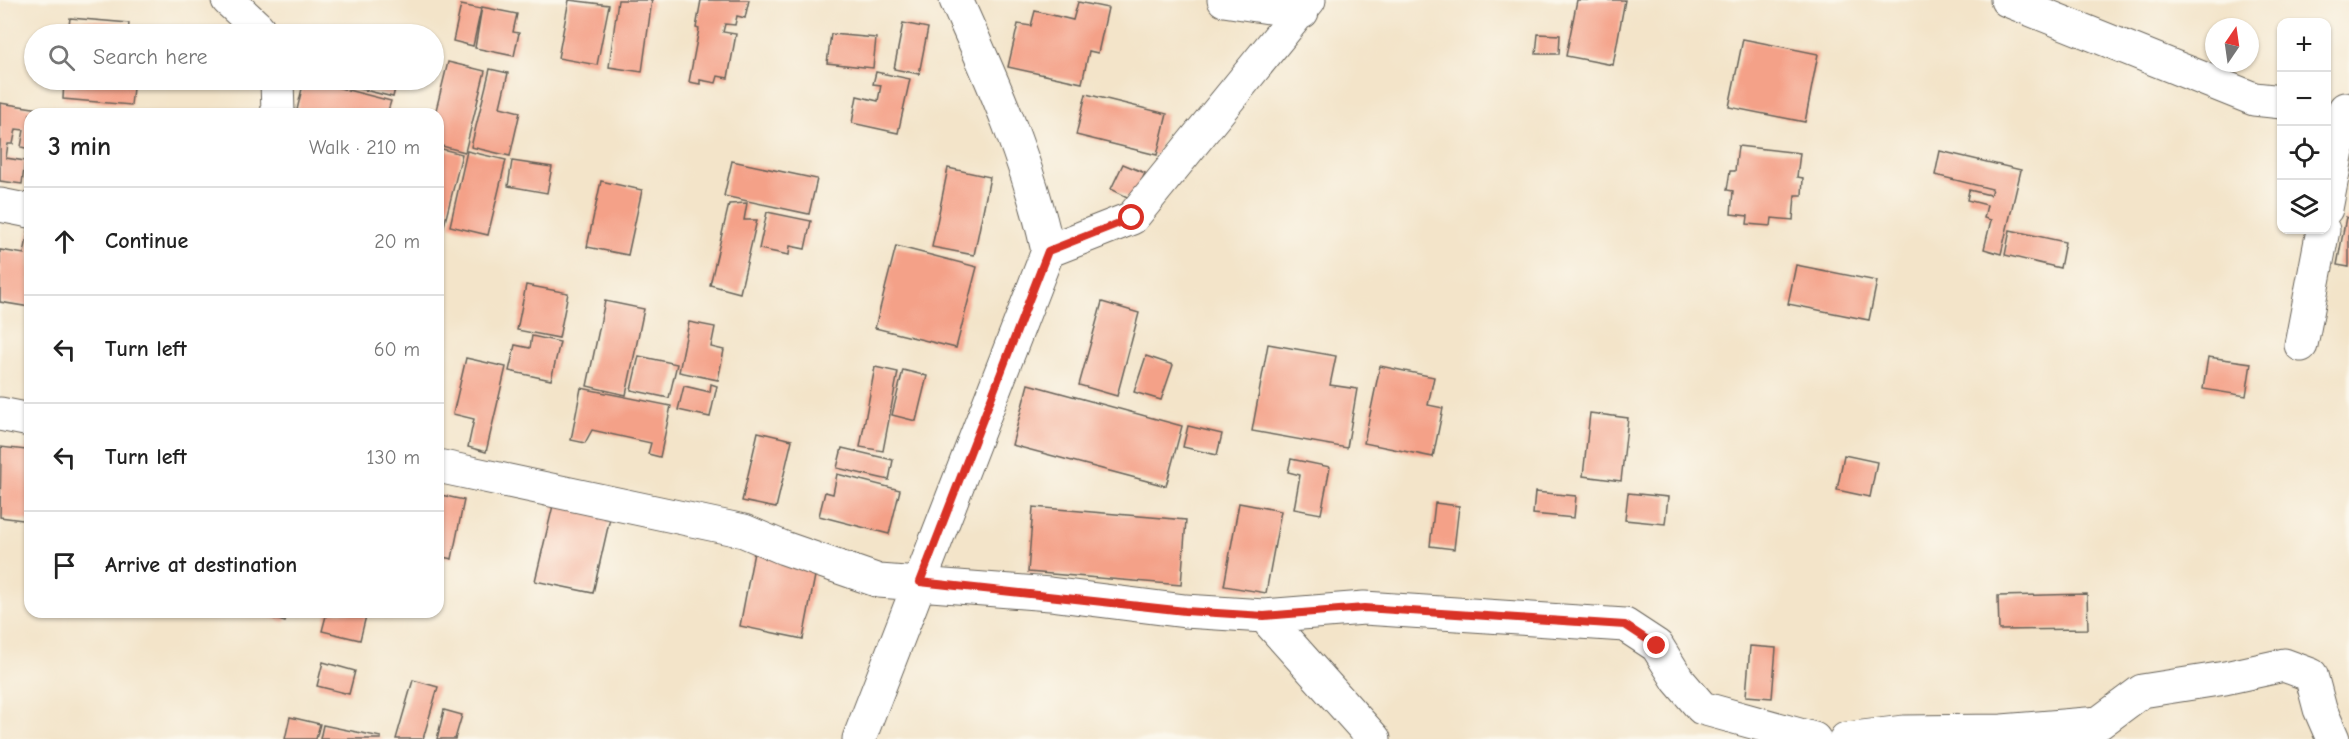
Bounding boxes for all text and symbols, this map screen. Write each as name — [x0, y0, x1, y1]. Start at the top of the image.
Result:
north arrow — [2205, 18, 2259, 72]
map controls — [2277, 18, 2331, 234]
button: + — [2277, 18, 2331, 72]
search box — [24, 24, 444, 90]
icon: search — [45, 41, 78, 74]
text: Search here — [93, 44, 208, 70]
button: − — [2277, 72, 2331, 126]
button: locate — [2277, 126, 2331, 180]
text: 3 min — [48, 132, 111, 162]
text: Walk · 210 m — [309, 136, 420, 159]
button: layers — [2277, 180, 2331, 234]
route start — [1118, 204, 1144, 230]
icon: ahead — [48, 225, 81, 258]
text: Continue — [105, 228, 188, 254]
text: 20 m — [374, 230, 420, 253]
icon: left — [48, 333, 81, 366]
text: Turn left — [105, 336, 187, 362]
text: 60 m — [374, 338, 420, 361]
icon: left — [48, 441, 81, 474]
text: Turn left — [105, 444, 187, 470]
text: 130 m — [367, 446, 420, 469]
icon: arrive — [48, 549, 81, 582]
text: Arrive at destination — [105, 552, 297, 578]
route end — [1643, 632, 1669, 658]

